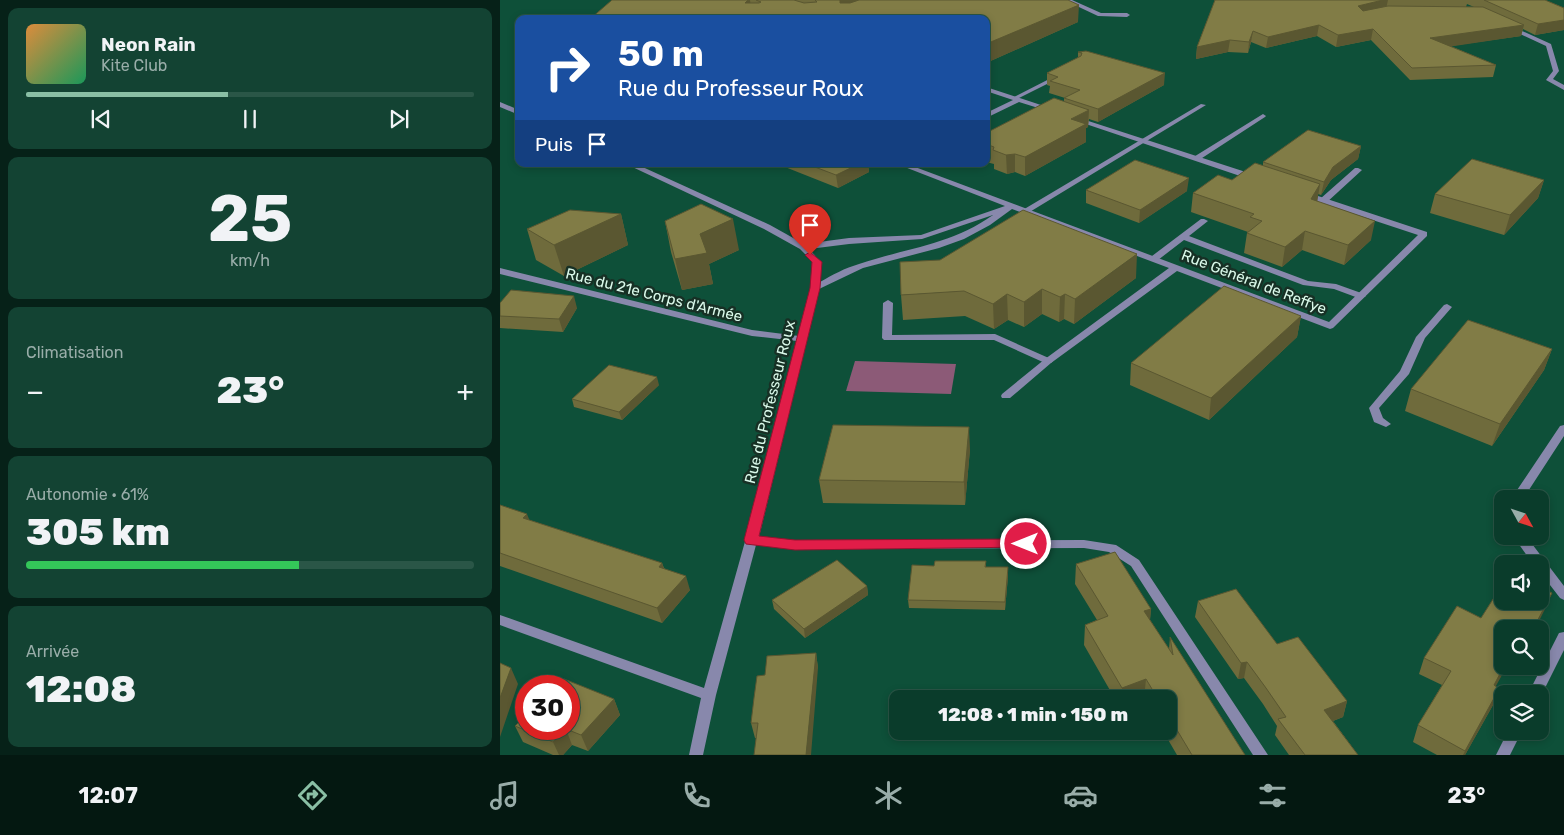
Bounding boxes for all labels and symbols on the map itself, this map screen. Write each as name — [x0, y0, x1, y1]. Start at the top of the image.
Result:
pin — [789, 204, 831, 255]
street label: Rue Général de Reffye — [1179, 246, 1329, 318]
street label: Rue du 21e Corps d'Armée — [564, 264, 744, 326]
street label: Rue du Professeur Roux — [741, 319, 799, 485]
north arrow — [1494, 490, 1549, 545]
position arrow — [999, 517, 1051, 569]
speed limit sign: 30 — [515, 675, 580, 740]

